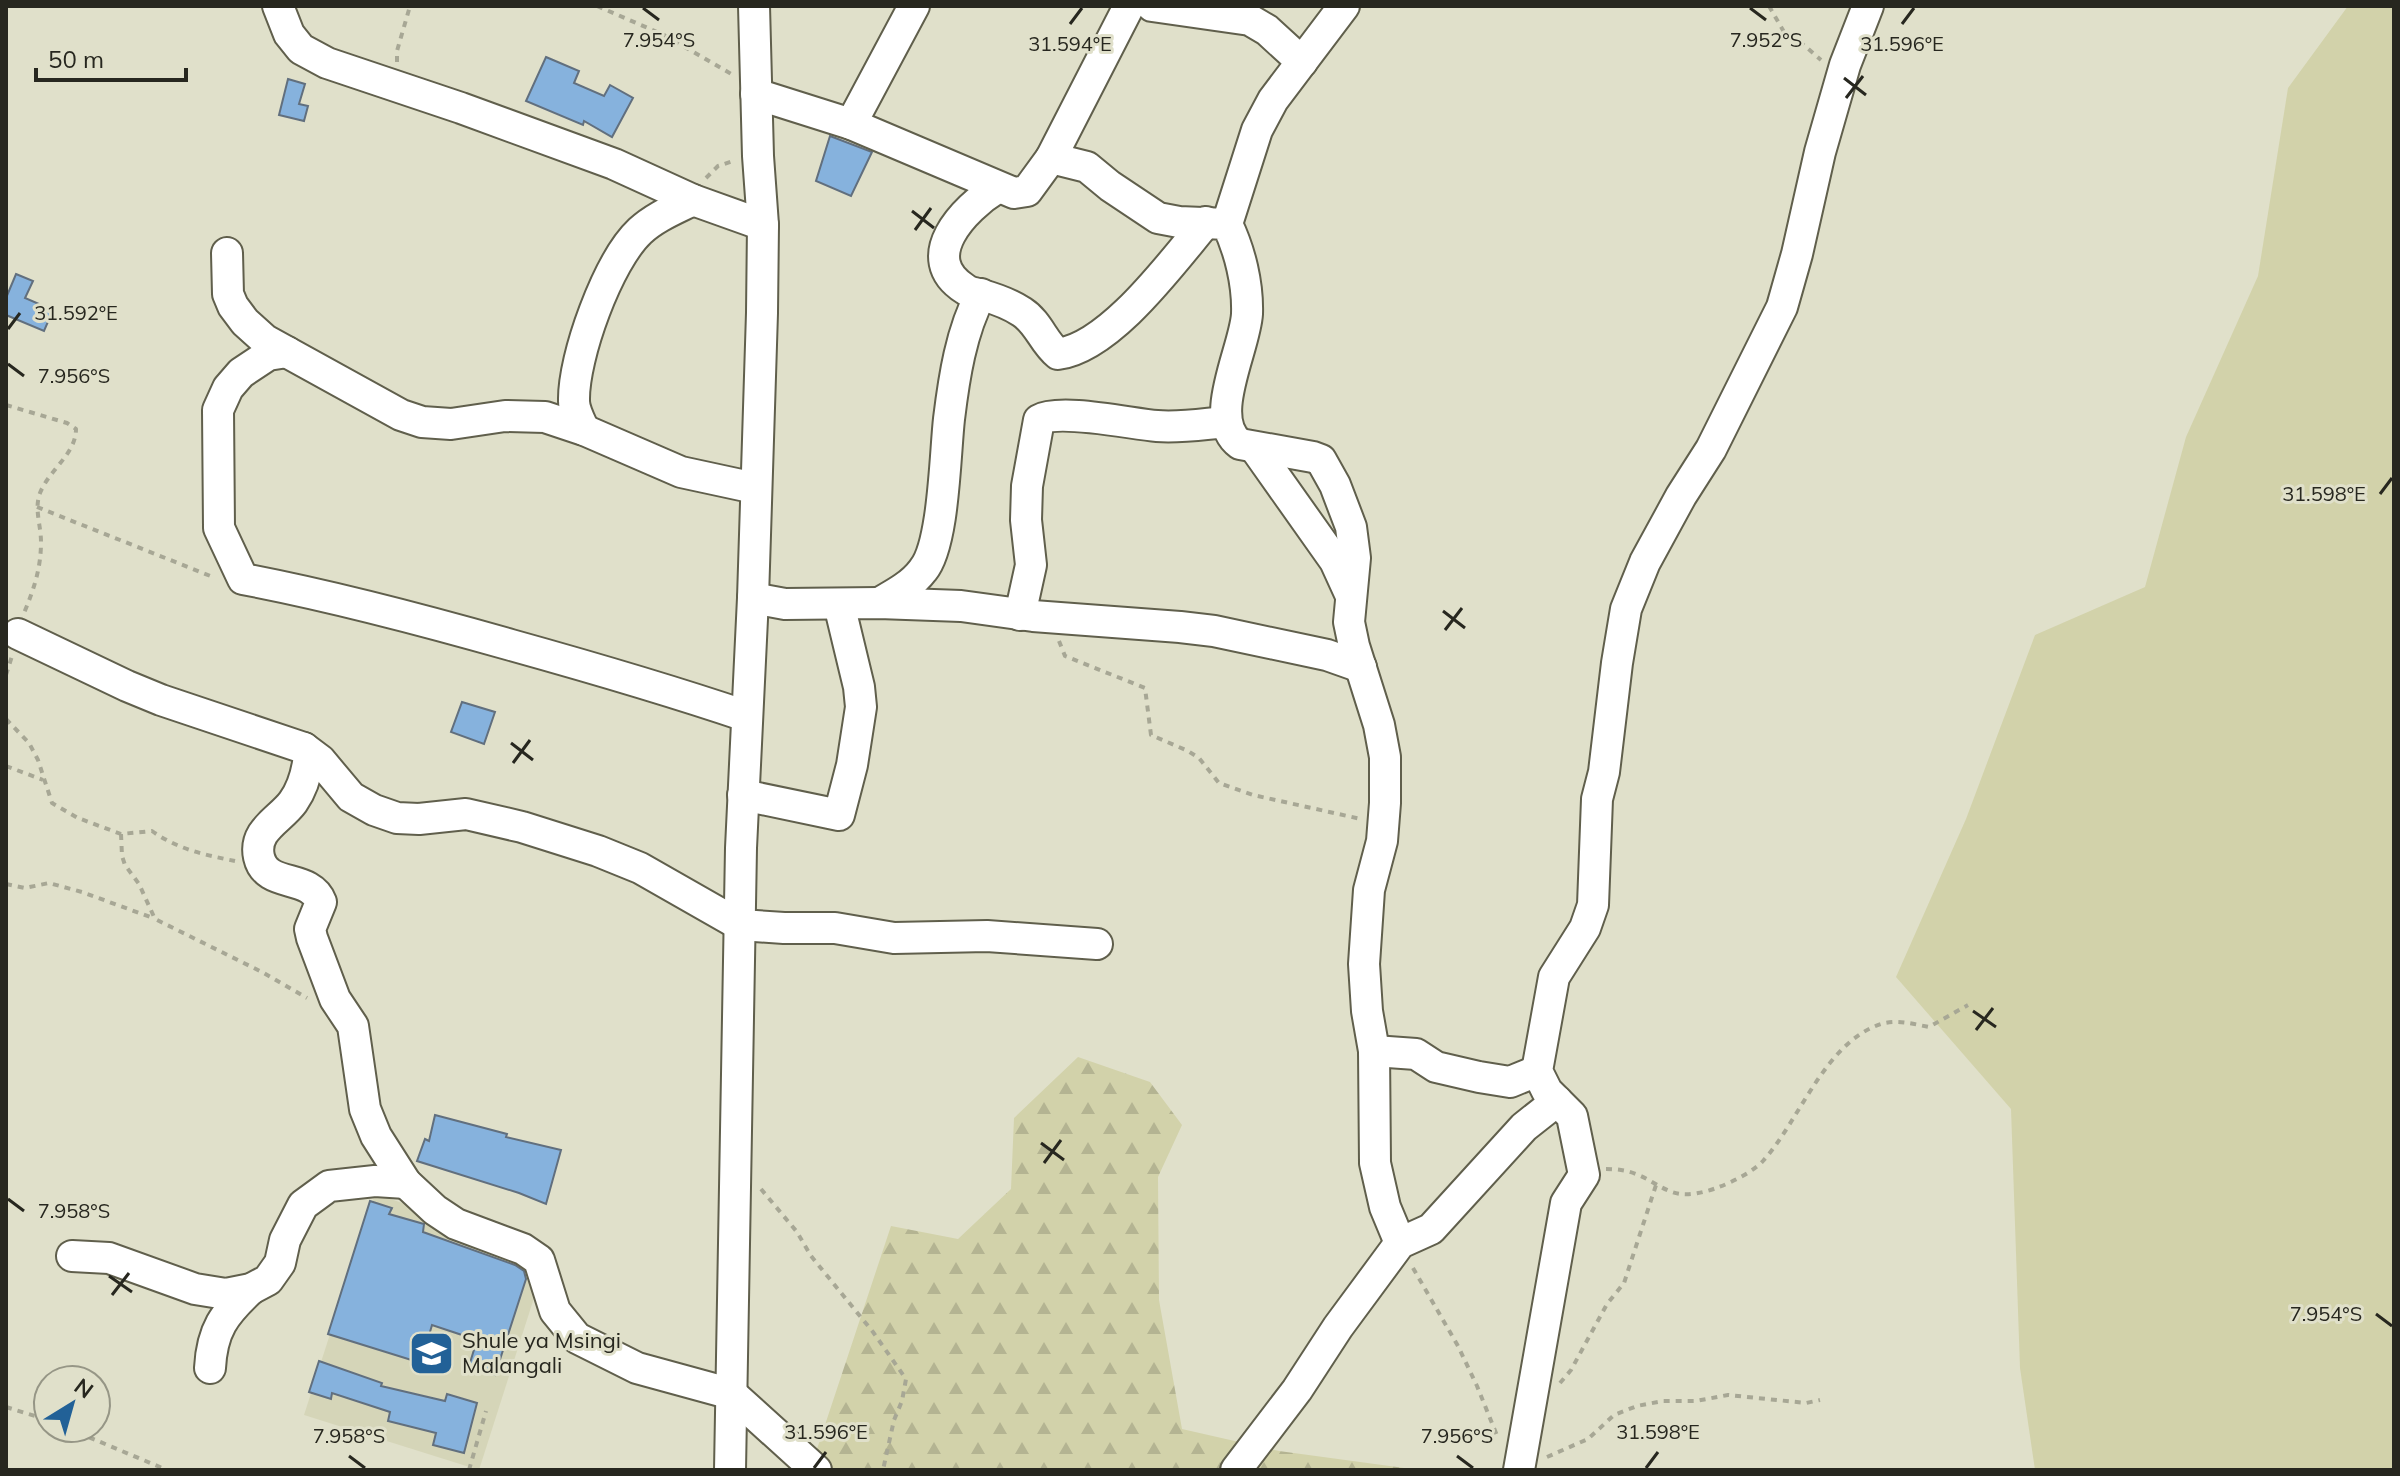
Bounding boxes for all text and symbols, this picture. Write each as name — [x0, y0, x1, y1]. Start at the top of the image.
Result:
text: 7.954°S — [623, 27, 695, 52]
text: 7.952°S — [1730, 27, 1802, 52]
text: 31.594°E — [1028, 31, 1112, 56]
text: 31.596°E — [1860, 31, 1944, 56]
scale bar — [36, 32, 186, 82]
text: 50 m — [48, 44, 104, 74]
text: 31.592°E — [34, 300, 118, 325]
text: 7.956°S — [38, 363, 110, 388]
text: 31.598°E — [2282, 481, 2366, 506]
text: 7.958°S — [38, 1198, 110, 1223]
text: 7.954°S — [2290, 1301, 2362, 1326]
place label: Shule ya Msingi Malangali — [462, 1326, 621, 1379]
school or university icon: Shule ya Msingi Malangali — [407, 1329, 455, 1377]
north arrow — [32, 1364, 112, 1444]
text: N — [69, 1372, 99, 1404]
text: 31.596°E — [784, 1419, 868, 1444]
text: 31.598°E — [1616, 1419, 1700, 1444]
text: 7.958°S — [313, 1423, 385, 1448]
text: 7.956°S — [1421, 1423, 1493, 1448]

